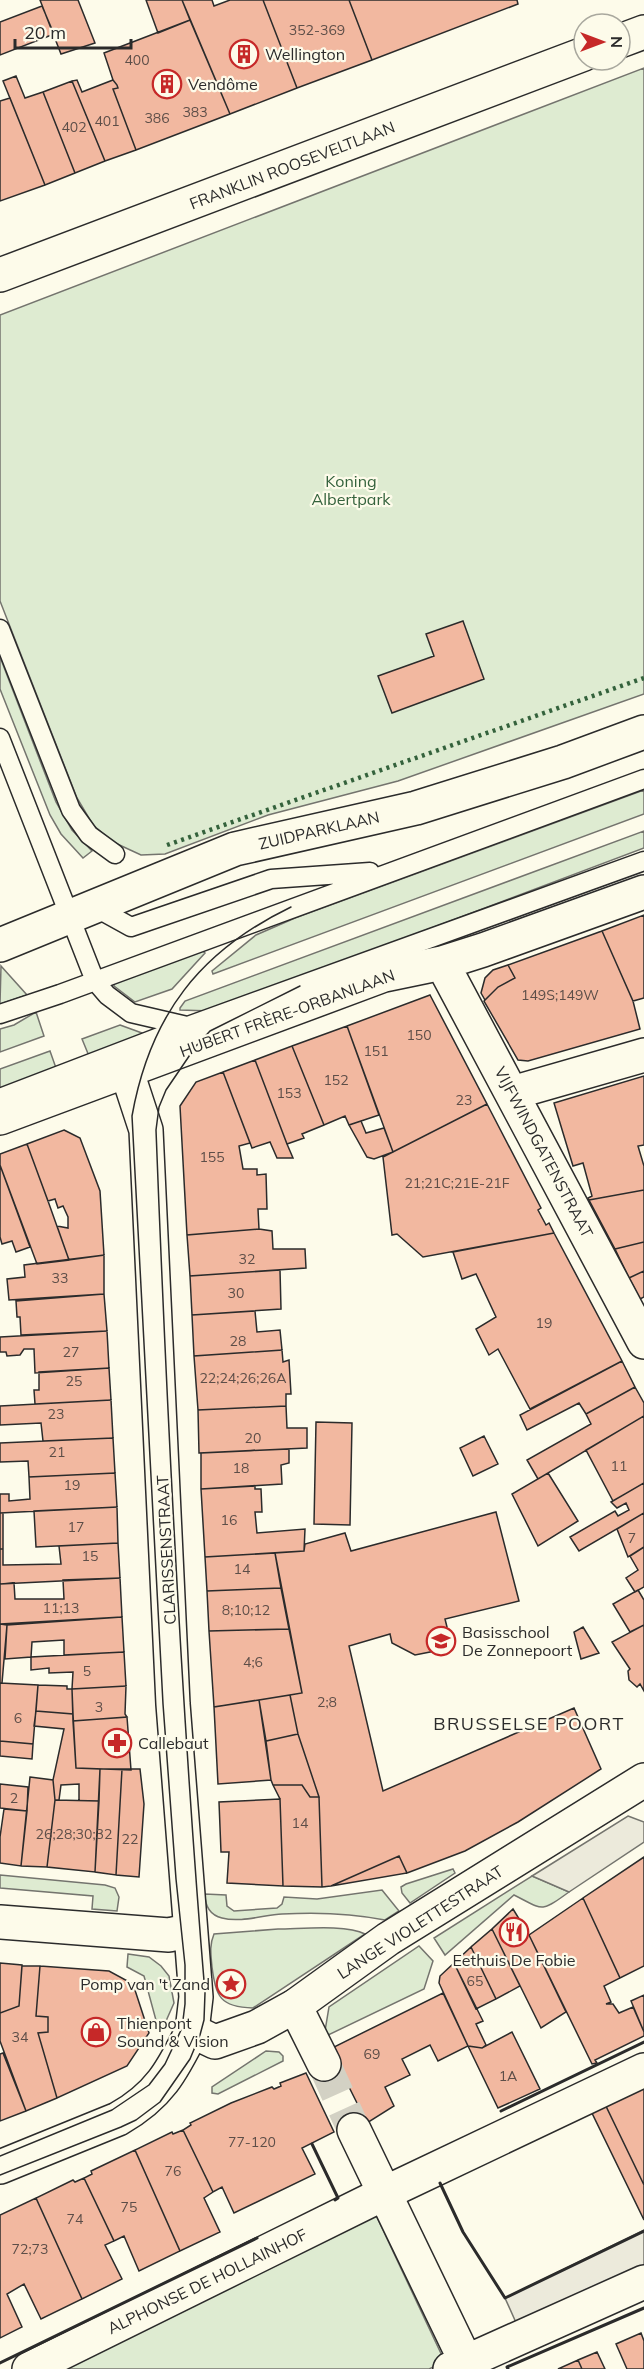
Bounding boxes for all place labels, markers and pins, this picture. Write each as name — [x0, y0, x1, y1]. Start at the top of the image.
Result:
building icon: Wellington — [228, 38, 260, 70]
place label: Wellington — [265, 44, 345, 64]
building icon: Vendôme — [151, 68, 183, 100]
place label: Vendôme — [188, 74, 258, 94]
place label: Basisschool De Zonnepoort — [462, 1622, 573, 1660]
school or university icon: Basisschool De Zonnepoort — [425, 1625, 457, 1657]
pharmacy icon: Callebaut — [101, 1727, 133, 1759]
place label: Callebaut — [138, 1733, 209, 1753]
restaurant icon: Eethuis De Fobie — [498, 1916, 530, 1948]
place label: Eethuis De Fobie — [453, 1950, 575, 1970]
place icon: Pomp van 't Zand — [215, 1968, 247, 2000]
place label: Pomp van 't Zand — [80, 1974, 210, 1994]
place label: Thienpont Sound & Vision — [117, 2013, 229, 2051]
shop icon: Thienpont Sound & Vision — [80, 2016, 112, 2048]

